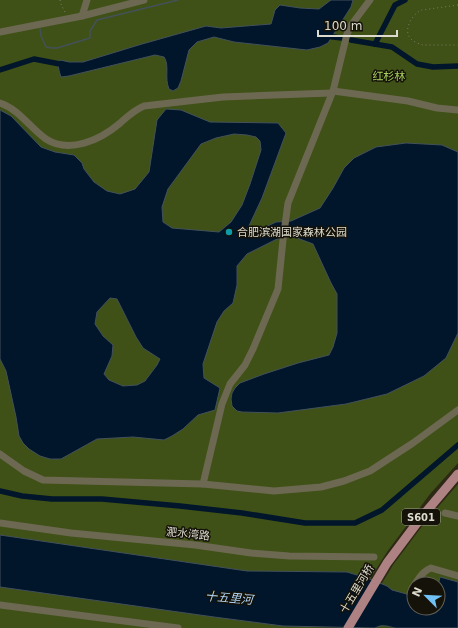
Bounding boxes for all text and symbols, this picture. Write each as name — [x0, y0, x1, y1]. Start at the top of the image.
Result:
scale bar — [318, 12, 397, 38]
text: 100 m — [324, 19, 362, 33]
park label: 红杉林 — [373, 70, 406, 83]
place label: 合肥滨湖国家森林公园 — [237, 226, 347, 239]
marker: 合肥滨湖国家森林公园 — [224, 227, 234, 237]
road number: S601 — [402, 509, 440, 525]
street label: 淝水湾路 — [165, 525, 211, 543]
street label: 十五里河桥 — [337, 562, 377, 616]
north arrow — [406, 576, 446, 616]
text: N — [410, 585, 425, 599]
water label: 十五里河 — [204, 589, 256, 607]

